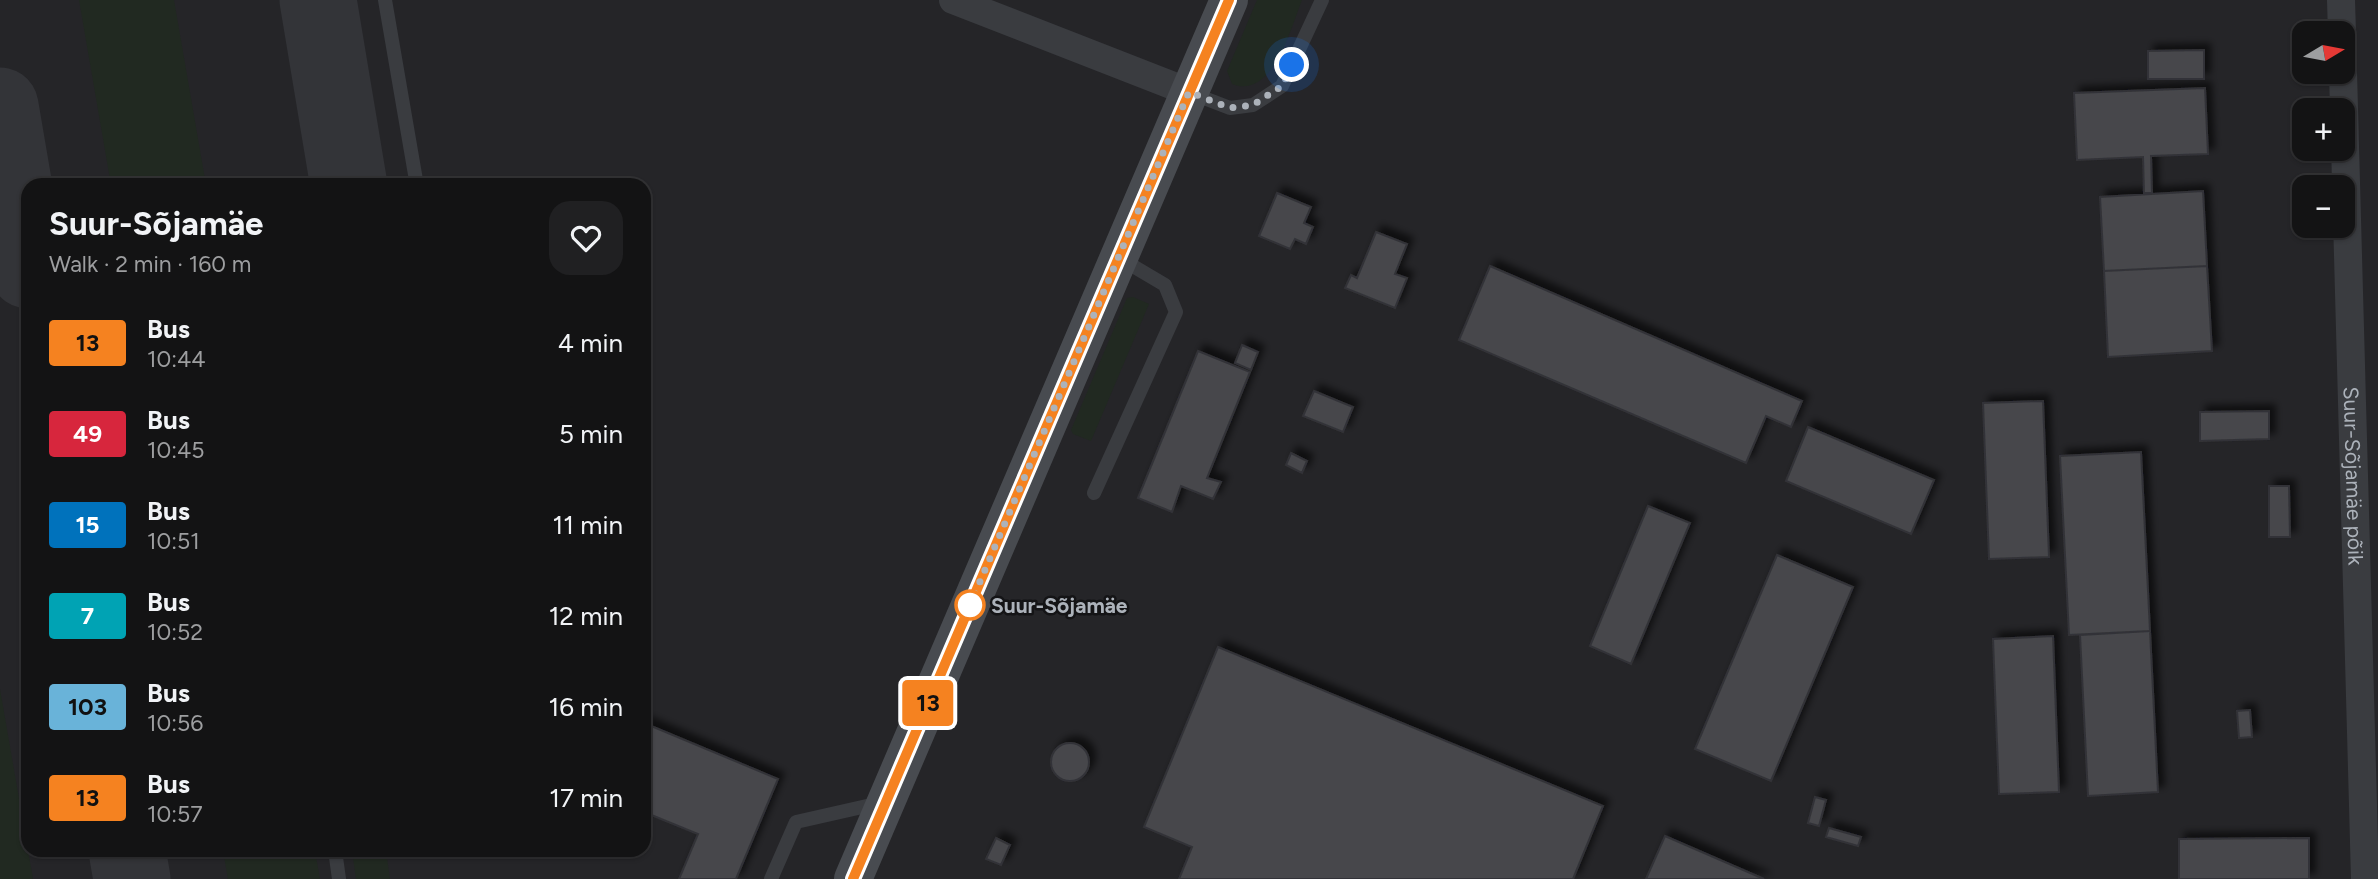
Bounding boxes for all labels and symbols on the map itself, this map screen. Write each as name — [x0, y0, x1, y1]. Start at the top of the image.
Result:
north arrow — [2292, 21, 2356, 84]
your location — [1274, 47, 1309, 82]
street label: Suur-Sõjamäe põik — [2339, 386, 2369, 566]
marker: Suur-Sõjamäe — [955, 590, 985, 620]
place label: Suur-Sõjamäe — [991, 593, 1128, 618]
line badge: 13 — [897, 680, 960, 726]

